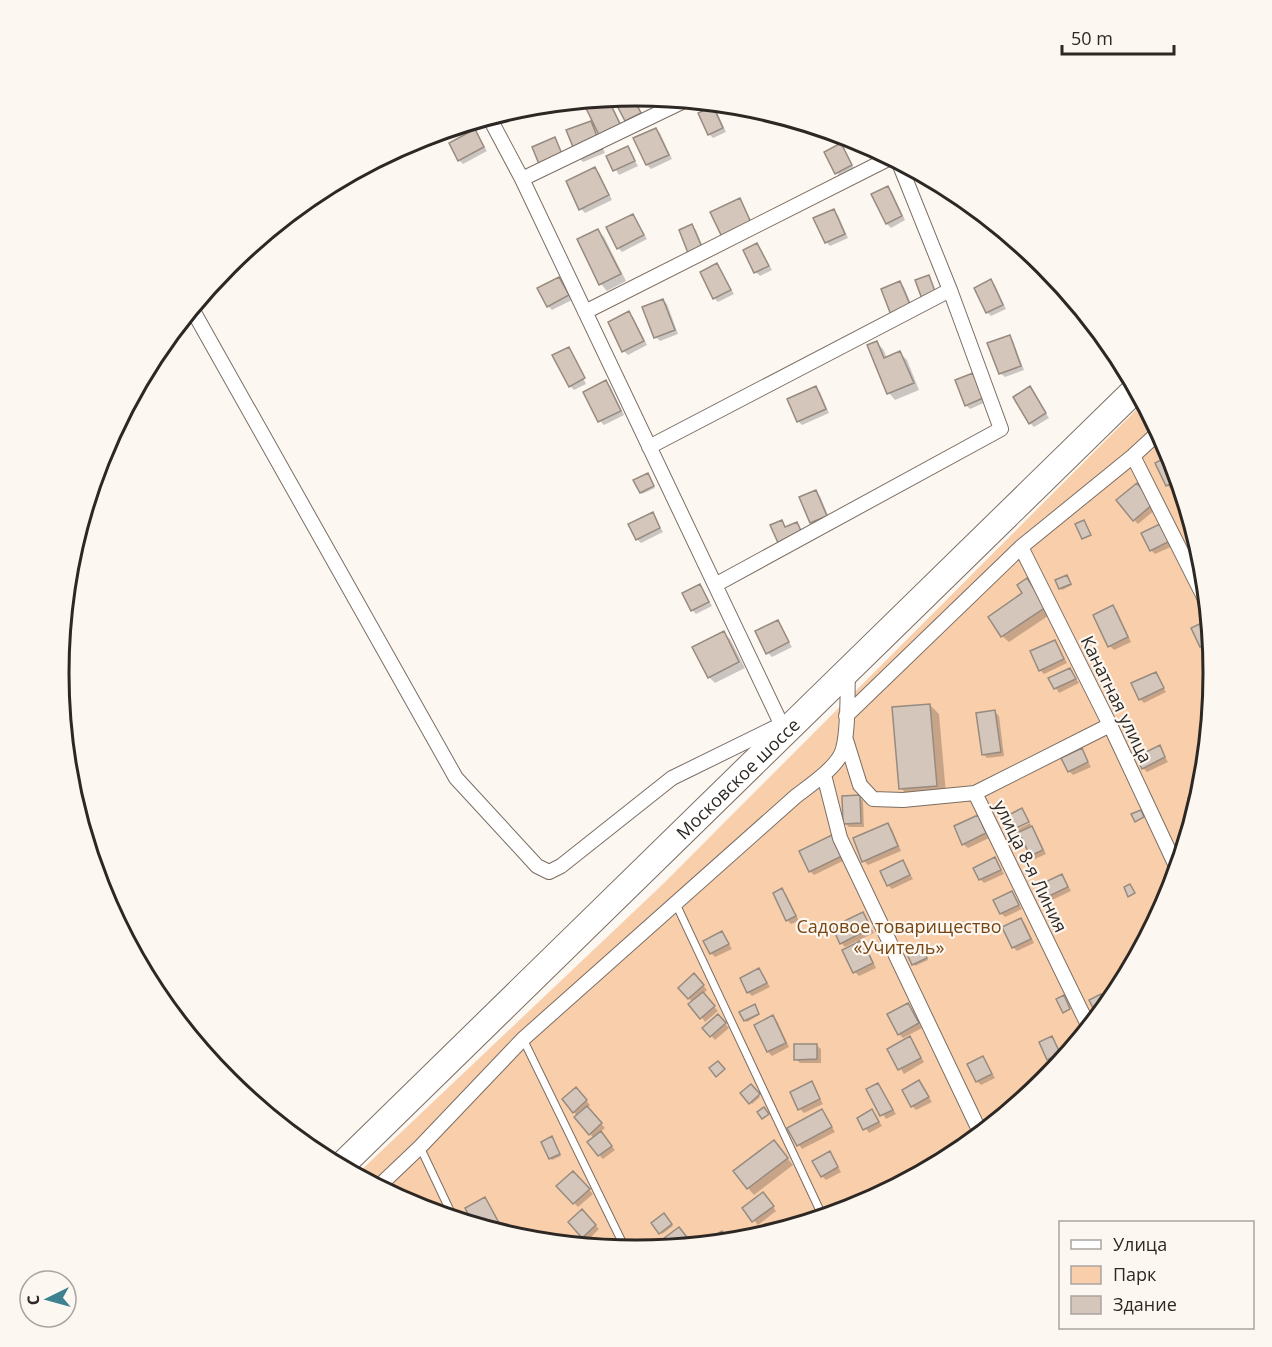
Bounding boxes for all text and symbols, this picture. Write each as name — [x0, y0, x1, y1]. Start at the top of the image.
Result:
scale bar — [1062, 18, 1174, 56]
text: 50 m — [1071, 26, 1113, 50]
street label: Канатная улица — [1076, 631, 1158, 767]
street label: Московское шоссе — [671, 713, 805, 844]
street label: улица 8-я Линия — [989, 796, 1073, 936]
park label: Садовое товарищество «Учитель» — [796, 914, 1002, 959]
legend — [1059, 1221, 1254, 1329]
text: Улица — [1113, 1232, 1167, 1256]
text: Парк — [1113, 1262, 1157, 1286]
north arrow — [18, 1269, 78, 1329]
text: Здание — [1113, 1292, 1177, 1316]
text: С — [22, 1294, 44, 1306]

